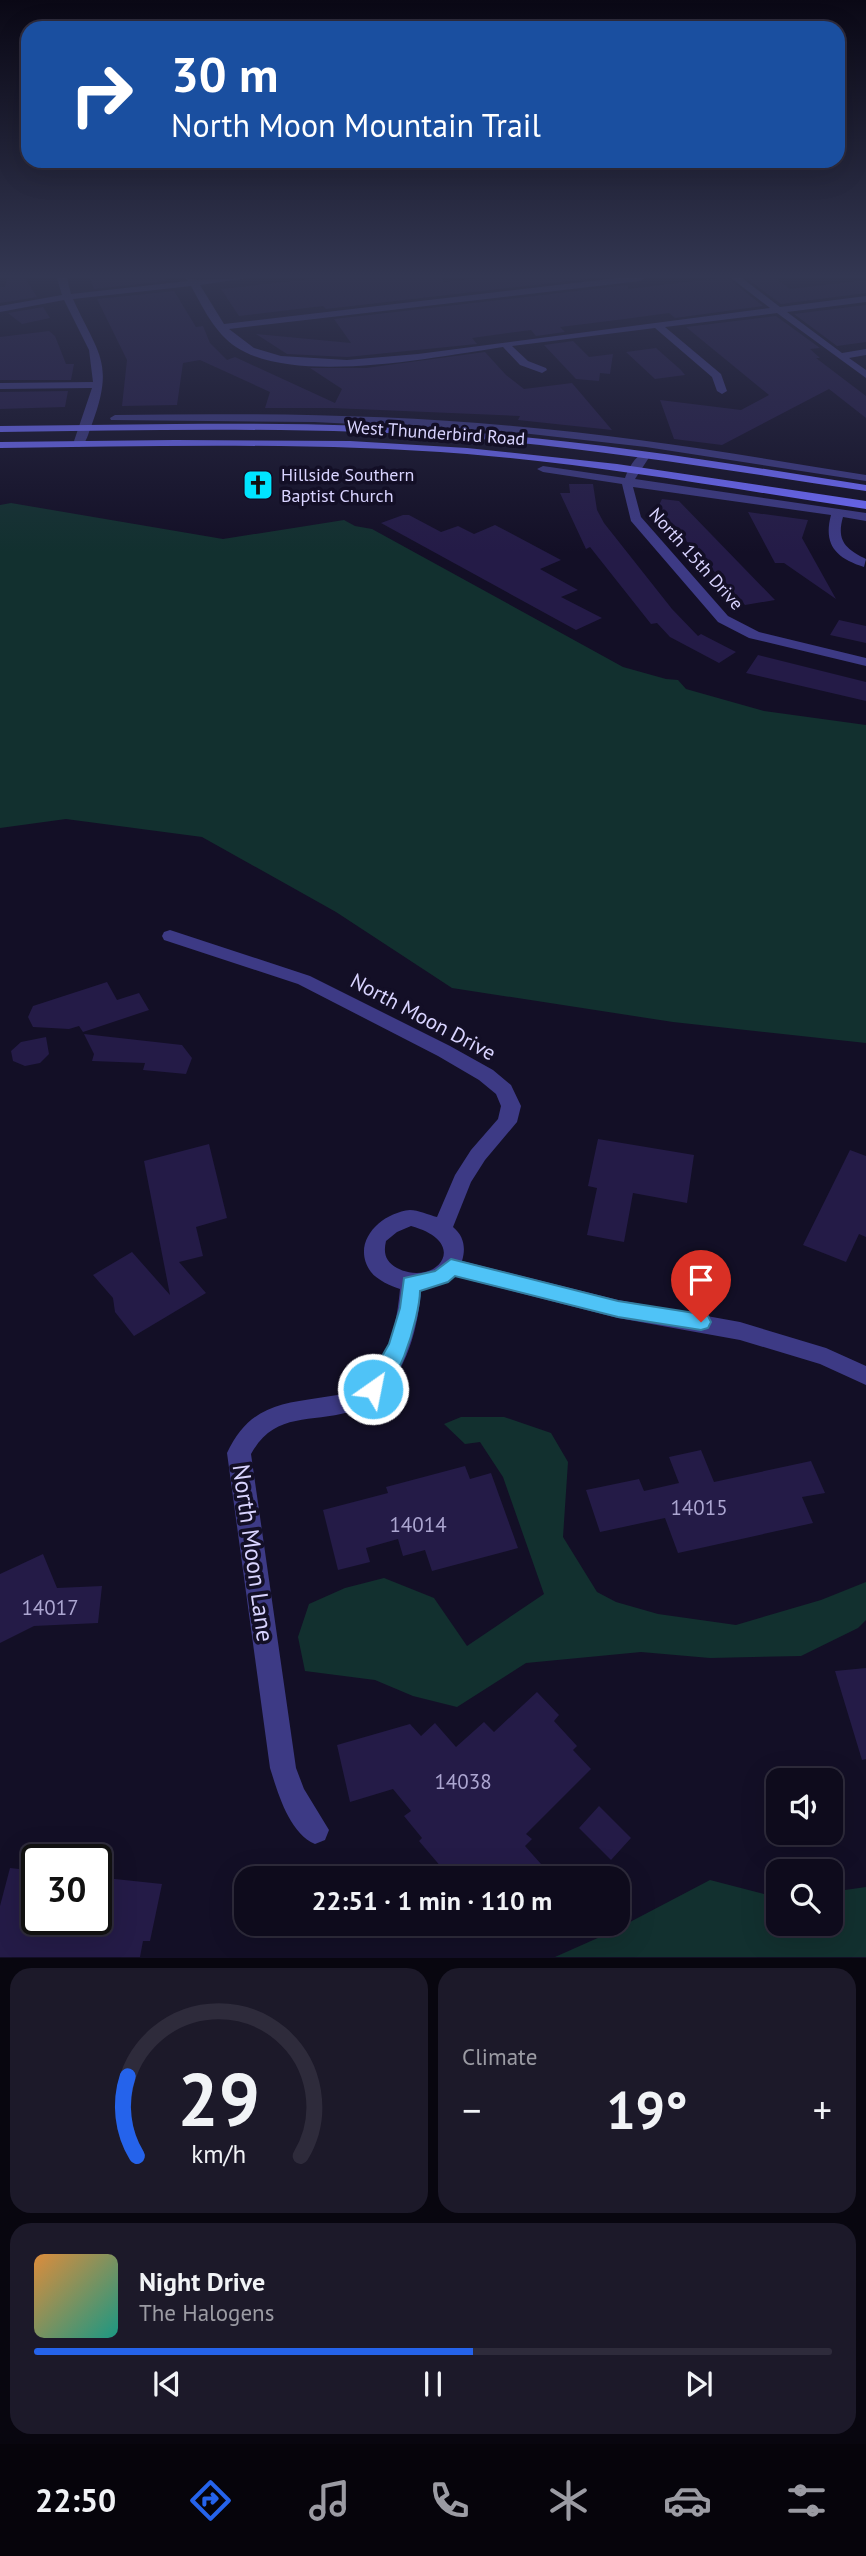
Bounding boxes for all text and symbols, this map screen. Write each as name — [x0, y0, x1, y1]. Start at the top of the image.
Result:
text: 30 m — [171, 42, 278, 106]
icon: right — [56, 49, 147, 140]
text: North Moon Mountain Trail — [171, 104, 541, 146]
street label: West Thunderbird Road — [346, 415, 526, 450]
place label: Hillside Southern Baptist Church — [281, 463, 414, 507]
church icon: Hillside Southern Baptist Church — [241, 468, 275, 502]
street label: North 15th Drive — [644, 503, 748, 615]
street label: North Moon Drive — [346, 967, 500, 1066]
pin — [671, 1250, 731, 1322]
icon: arrive — [682, 1261, 720, 1299]
position arrow — [336, 1352, 410, 1426]
street label: North Moon Lane — [226, 1462, 281, 1644]
house number: 14015 — [670, 1494, 728, 1521]
house number: 14014 — [389, 1511, 447, 1538]
house number: 14017 — [21, 1594, 79, 1621]
house number: 14038 — [434, 1768, 492, 1795]
map controls — [766, 1768, 843, 1936]
button: sound — [766, 1768, 843, 1845]
speed limit sign: 30 — [21, 1844, 112, 1935]
button: search — [766, 1859, 843, 1936]
text: 22:51 · 1 min · 110 m — [312, 1884, 552, 1917]
text: Climate — [462, 2042, 537, 2071]
text: 29 — [178, 2053, 260, 2147]
text: 19° — [606, 2076, 688, 2143]
text: − — [462, 2085, 481, 2134]
text: + — [813, 2085, 832, 2134]
text: km/h — [192, 2138, 246, 2170]
text: Night Drive — [139, 2265, 265, 2298]
text: The Halogens — [139, 2298, 274, 2327]
icon: previous — [148, 2365, 186, 2403]
icon: pause — [414, 2365, 452, 2403]
icon: next — [680, 2365, 718, 2403]
icon: directions — [186, 2476, 235, 2525]
icon: music — [305, 2476, 354, 2525]
icon: phone — [425, 2476, 474, 2525]
icon: climate — [544, 2476, 593, 2525]
icon: car — [663, 2476, 712, 2525]
icon: filters — [782, 2476, 831, 2525]
text: 22:50 — [35, 2479, 116, 2521]

